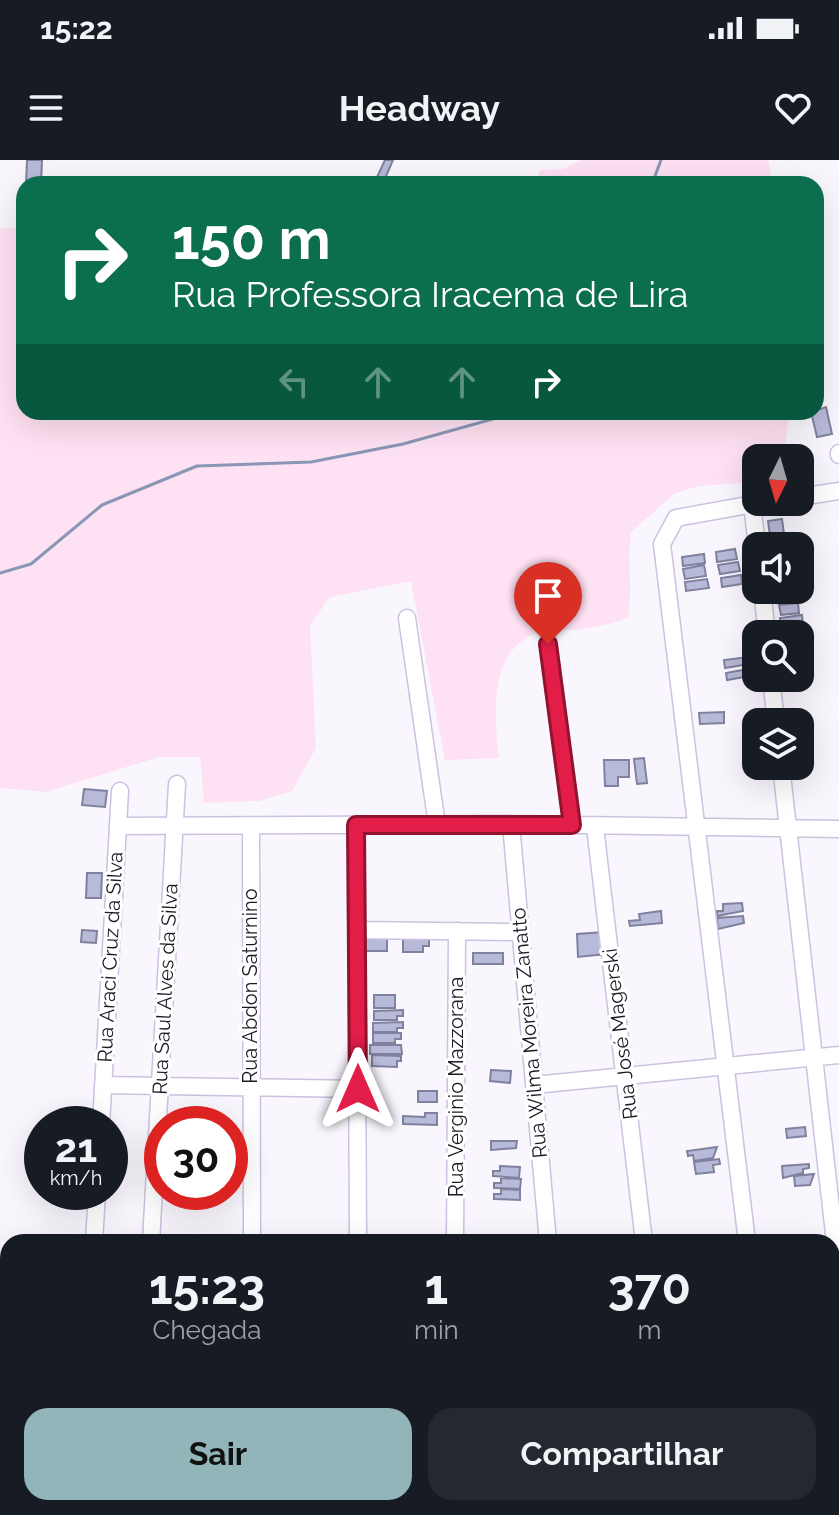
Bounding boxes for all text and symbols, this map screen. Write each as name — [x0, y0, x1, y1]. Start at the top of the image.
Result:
text: 15:22 — [40, 11, 113, 46]
icon: menu — [24, 86, 68, 130]
icon: heart — [771, 86, 815, 130]
text: Headway — [339, 87, 500, 129]
text: 150 m — [172, 206, 331, 272]
icon: right — [40, 208, 144, 312]
text: Rua Professora Iracema de Lira — [172, 273, 688, 315]
icon: left — [272, 360, 316, 404]
icon: ahead — [356, 360, 400, 404]
icon: ahead — [440, 360, 484, 404]
icon: right — [524, 360, 568, 404]
north arrow — [742, 444, 814, 516]
map controls — [742, 444, 814, 780]
button: sound — [742, 532, 814, 604]
pin — [514, 562, 582, 644]
icon: arrive — [526, 574, 570, 618]
button: search — [742, 620, 814, 692]
button: layers — [742, 708, 814, 780]
street label: Rua Araci Cruz da Silva — [92, 851, 128, 1063]
street label: Rua Saul Alves da Silva — [147, 883, 183, 1095]
street label: Rua Abdon Saturnino — [238, 888, 262, 1084]
street label: Rua Wilma Moreira Zanatto — [506, 907, 552, 1159]
street label: Rua José Magerski — [598, 947, 642, 1121]
street label: Rua Verginio Mazzorana — [444, 977, 468, 1197]
position arrow — [316, 1047, 400, 1131]
speed limit sign: 30 — [144, 1106, 248, 1210]
text: 21 — [55, 1124, 97, 1171]
text: km/h — [50, 1166, 102, 1190]
text: 15:23 — [149, 1259, 265, 1315]
text: 1 — [425, 1259, 448, 1315]
text: 370 — [608, 1259, 691, 1315]
text: Chegada — [153, 1315, 261, 1345]
text: min — [414, 1315, 459, 1345]
text: m — [637, 1315, 661, 1345]
button: Sair — [24, 1408, 412, 1500]
button: Compartilhar — [428, 1408, 816, 1500]

